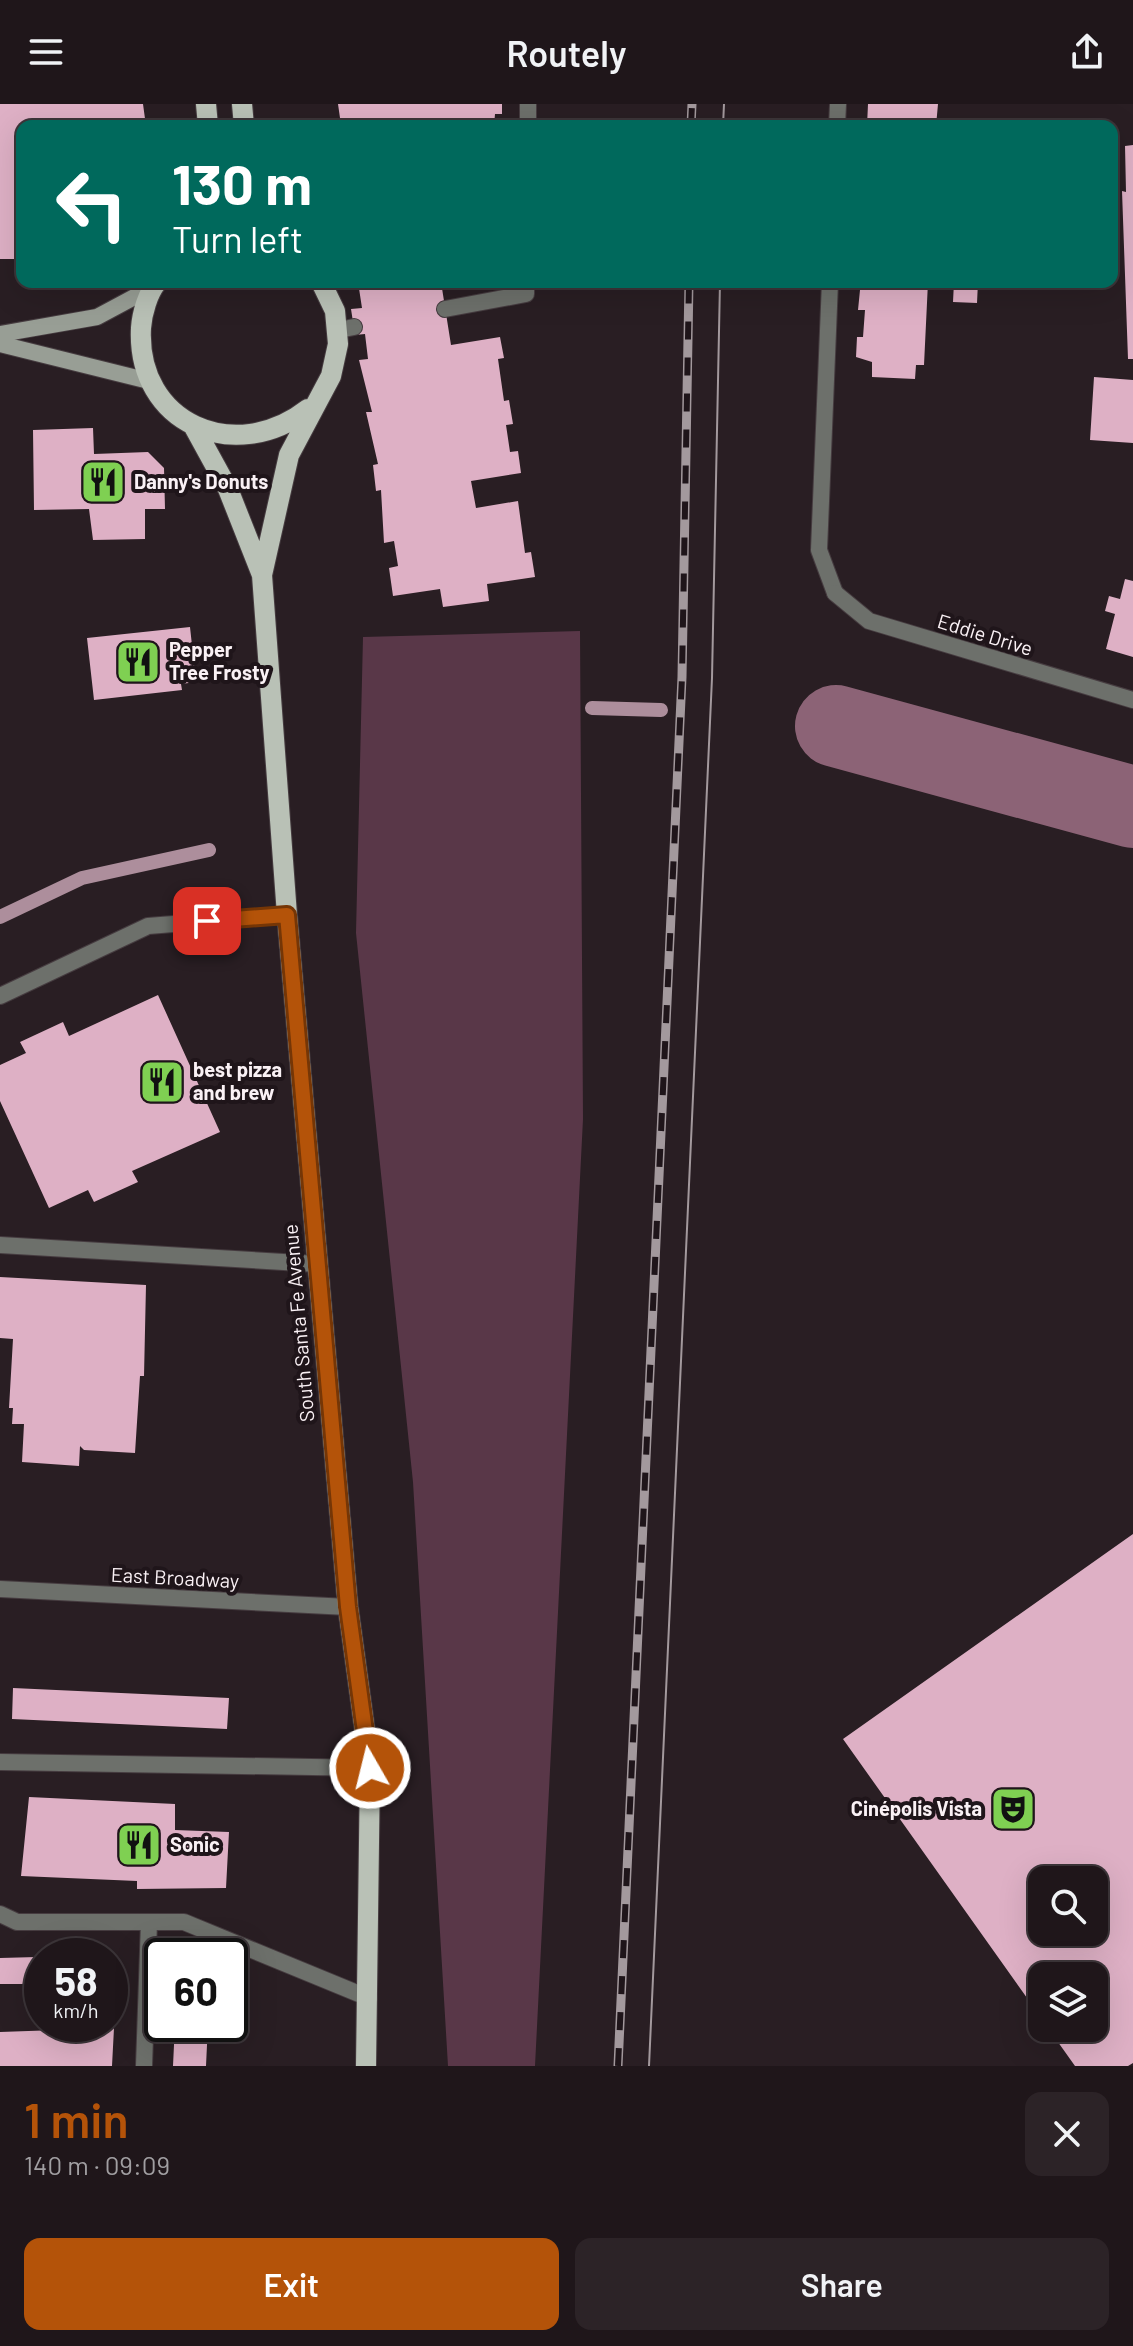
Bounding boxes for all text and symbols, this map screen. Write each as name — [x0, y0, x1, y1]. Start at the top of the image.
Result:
icon: menu — [24, 30, 68, 74]
icon: share — [1065, 30, 1109, 74]
text: Routely — [506, 31, 627, 74]
text: 130 m — [172, 149, 312, 216]
icon: left — [40, 152, 144, 256]
text: Turn left — [172, 217, 303, 260]
restaurant icon: Danny's Donuts — [79, 458, 127, 506]
place label: Danny's Donuts — [134, 469, 268, 493]
street label: Eddie Drive — [935, 608, 1036, 660]
place label: Pepper Tree Frosty — [169, 637, 270, 684]
restaurant icon: Pepper Tree Frosty — [114, 638, 162, 686]
pin — [173, 887, 241, 955]
icon: arrive — [185, 899, 229, 943]
place label: best pizza and brew — [193, 1057, 282, 1104]
restaurant icon: best pizza and brew — [138, 1058, 186, 1106]
street label: South Santa Fe Avenue — [277, 1223, 319, 1423]
street label: East Broadway — [110, 1562, 240, 1592]
position arrow — [328, 1726, 412, 1810]
theatre icon: Cinépolis Vista — [989, 1785, 1037, 1833]
place label: Cinépolis Vista — [851, 1796, 982, 1820]
restaurant icon: Sonic — [115, 1821, 163, 1869]
place label: Sonic — [170, 1832, 220, 1856]
map controls — [1028, 1866, 1108, 2042]
button: search — [1028, 1866, 1108, 1946]
speed limit sign: 60 — [144, 1938, 248, 2042]
text: 58 — [54, 1956, 98, 2004]
button: layers — [1028, 1962, 1108, 2042]
text: km/h — [53, 1998, 99, 2022]
text: 1 min — [24, 2090, 129, 2148]
button: close — [1025, 2092, 1109, 2176]
text: 140 m · 09:09 — [24, 2149, 170, 2180]
button: Exit — [24, 2238, 559, 2330]
button: Share — [575, 2238, 1109, 2330]

